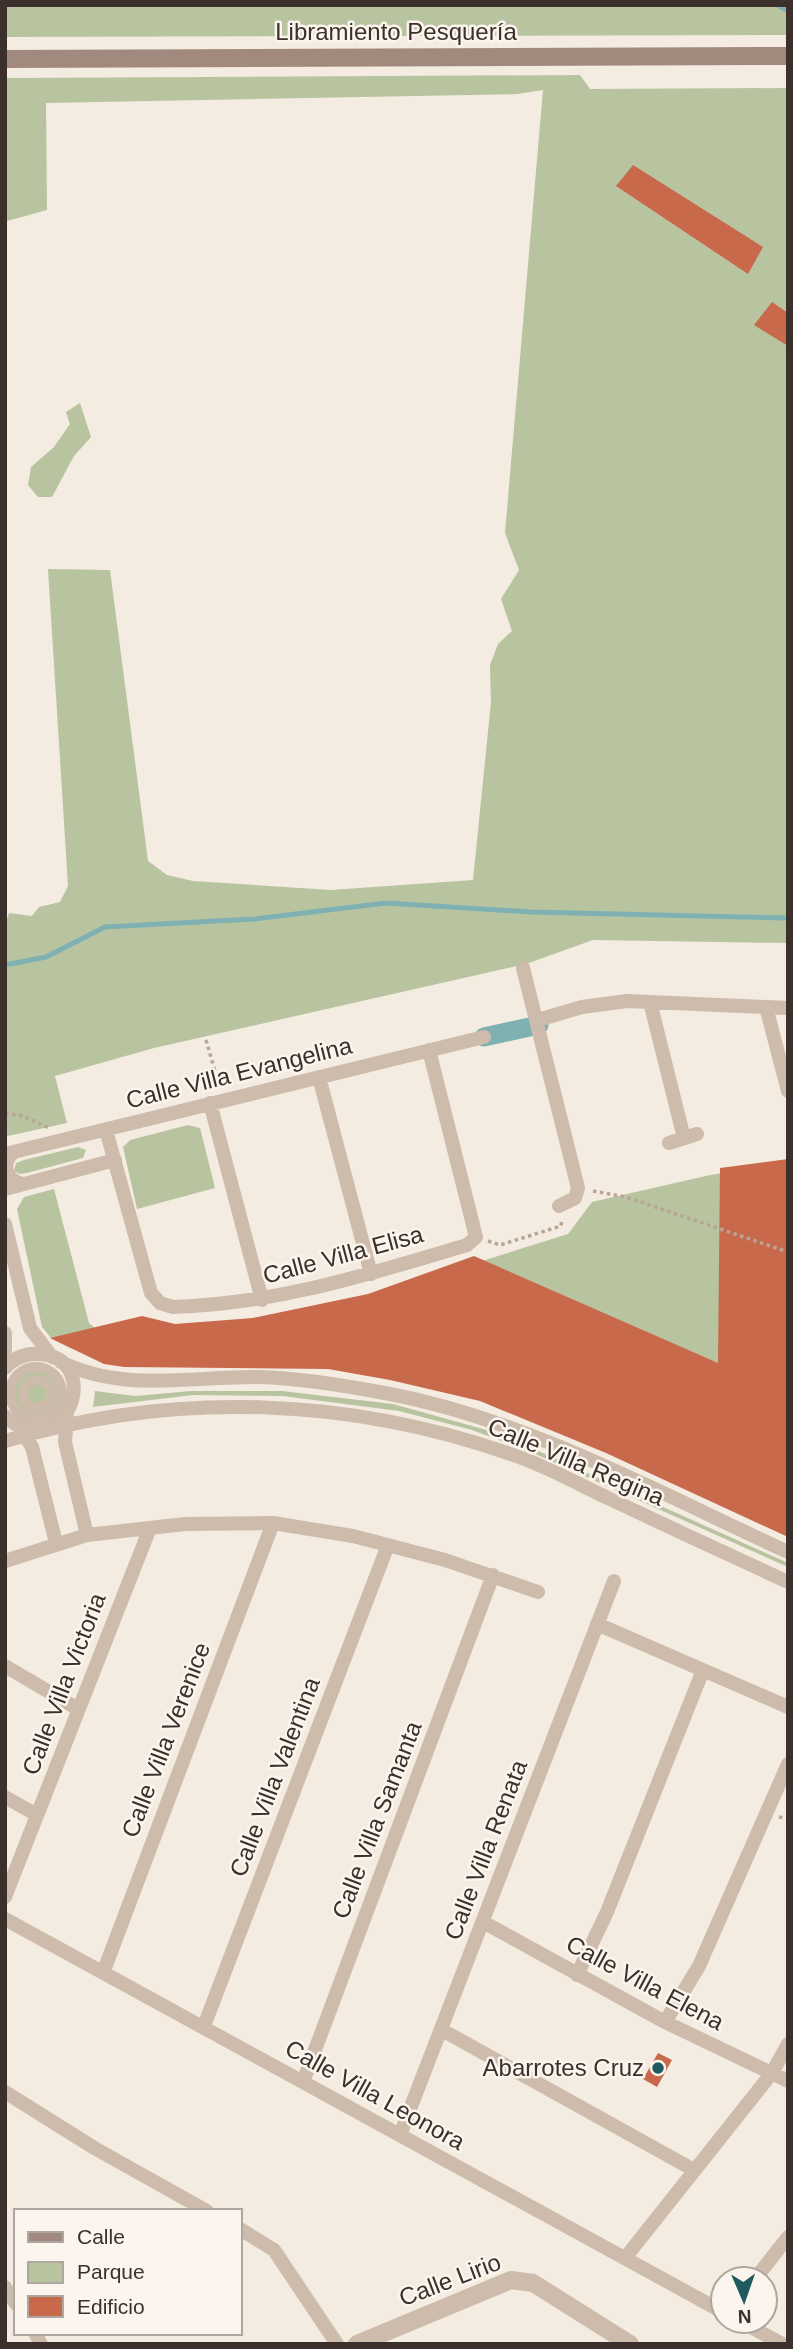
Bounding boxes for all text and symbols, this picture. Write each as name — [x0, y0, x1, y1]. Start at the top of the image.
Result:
street label: Libramiento Pesquería — [275, 18, 517, 45]
street label: Calle Villa Evangelina — [123, 1031, 355, 1114]
street label: Calle Villa Elisa — [260, 1220, 427, 1289]
street label: Calle Villa Regina — [484, 1412, 669, 1511]
street label: Calle Villa Victoria — [16, 1589, 111, 1779]
street label: Calle Villa Verenice — [116, 1639, 215, 1841]
street label: Calle Villa Valentina — [224, 1673, 325, 1880]
street label: Calle Villa Samanta — [326, 1717, 427, 1922]
street label: Calle Villa Renata — [439, 1756, 532, 1944]
street label: Calle Villa Elena — [562, 1930, 729, 2036]
street label: Calle Villa Leonora — [281, 2034, 470, 2155]
place label: Abarrotes Cruz — [483, 2054, 644, 2081]
marker: Abarrotes Cruz — [650, 2060, 666, 2076]
legend — [14, 2209, 242, 2335]
text: Calle — [77, 2225, 125, 2248]
street label: Calle Lirio — [395, 2248, 504, 2311]
text: Parque — [77, 2260, 145, 2283]
north arrow — [709, 2265, 779, 2335]
text: Edificio — [77, 2295, 145, 2318]
text: N — [737, 2306, 752, 2327]

